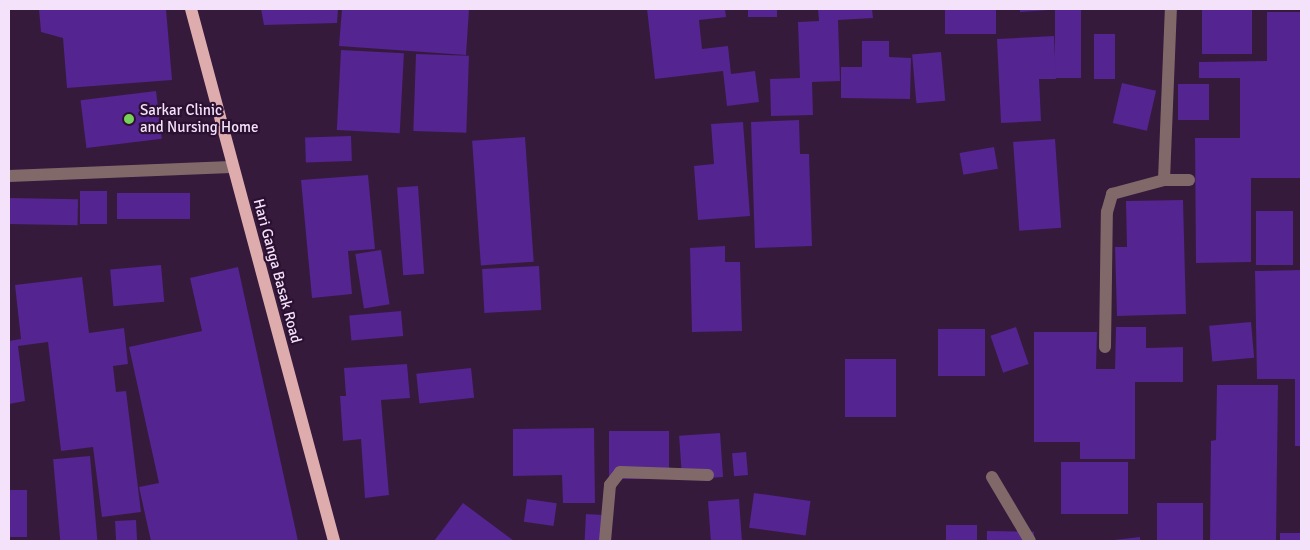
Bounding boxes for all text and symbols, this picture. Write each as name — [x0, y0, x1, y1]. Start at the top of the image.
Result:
place label: Sarkar Clinic and Nursing Home — [140, 101, 258, 136]
marker: Sarkar Clinic and Nursing Home — [122, 112, 136, 126]
street label: Hari Ganga Basak Road — [249, 197, 305, 345]

